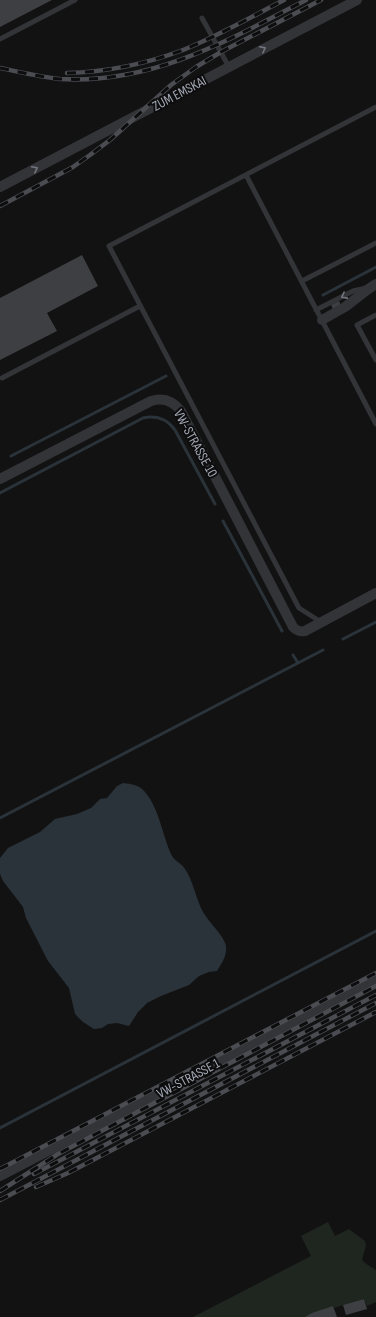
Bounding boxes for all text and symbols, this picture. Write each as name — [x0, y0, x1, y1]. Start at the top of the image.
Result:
one-way arrow — [259, 46, 266, 54]
street label: ZUM EMSKAI — [149, 72, 209, 115]
one-way arrow — [30, 166, 38, 173]
one-way arrow — [340, 291, 348, 298]
street label: VW-STRASSE 10 — [170, 406, 221, 480]
street label: VW-STRASSE 1 — [154, 1055, 223, 1102]

